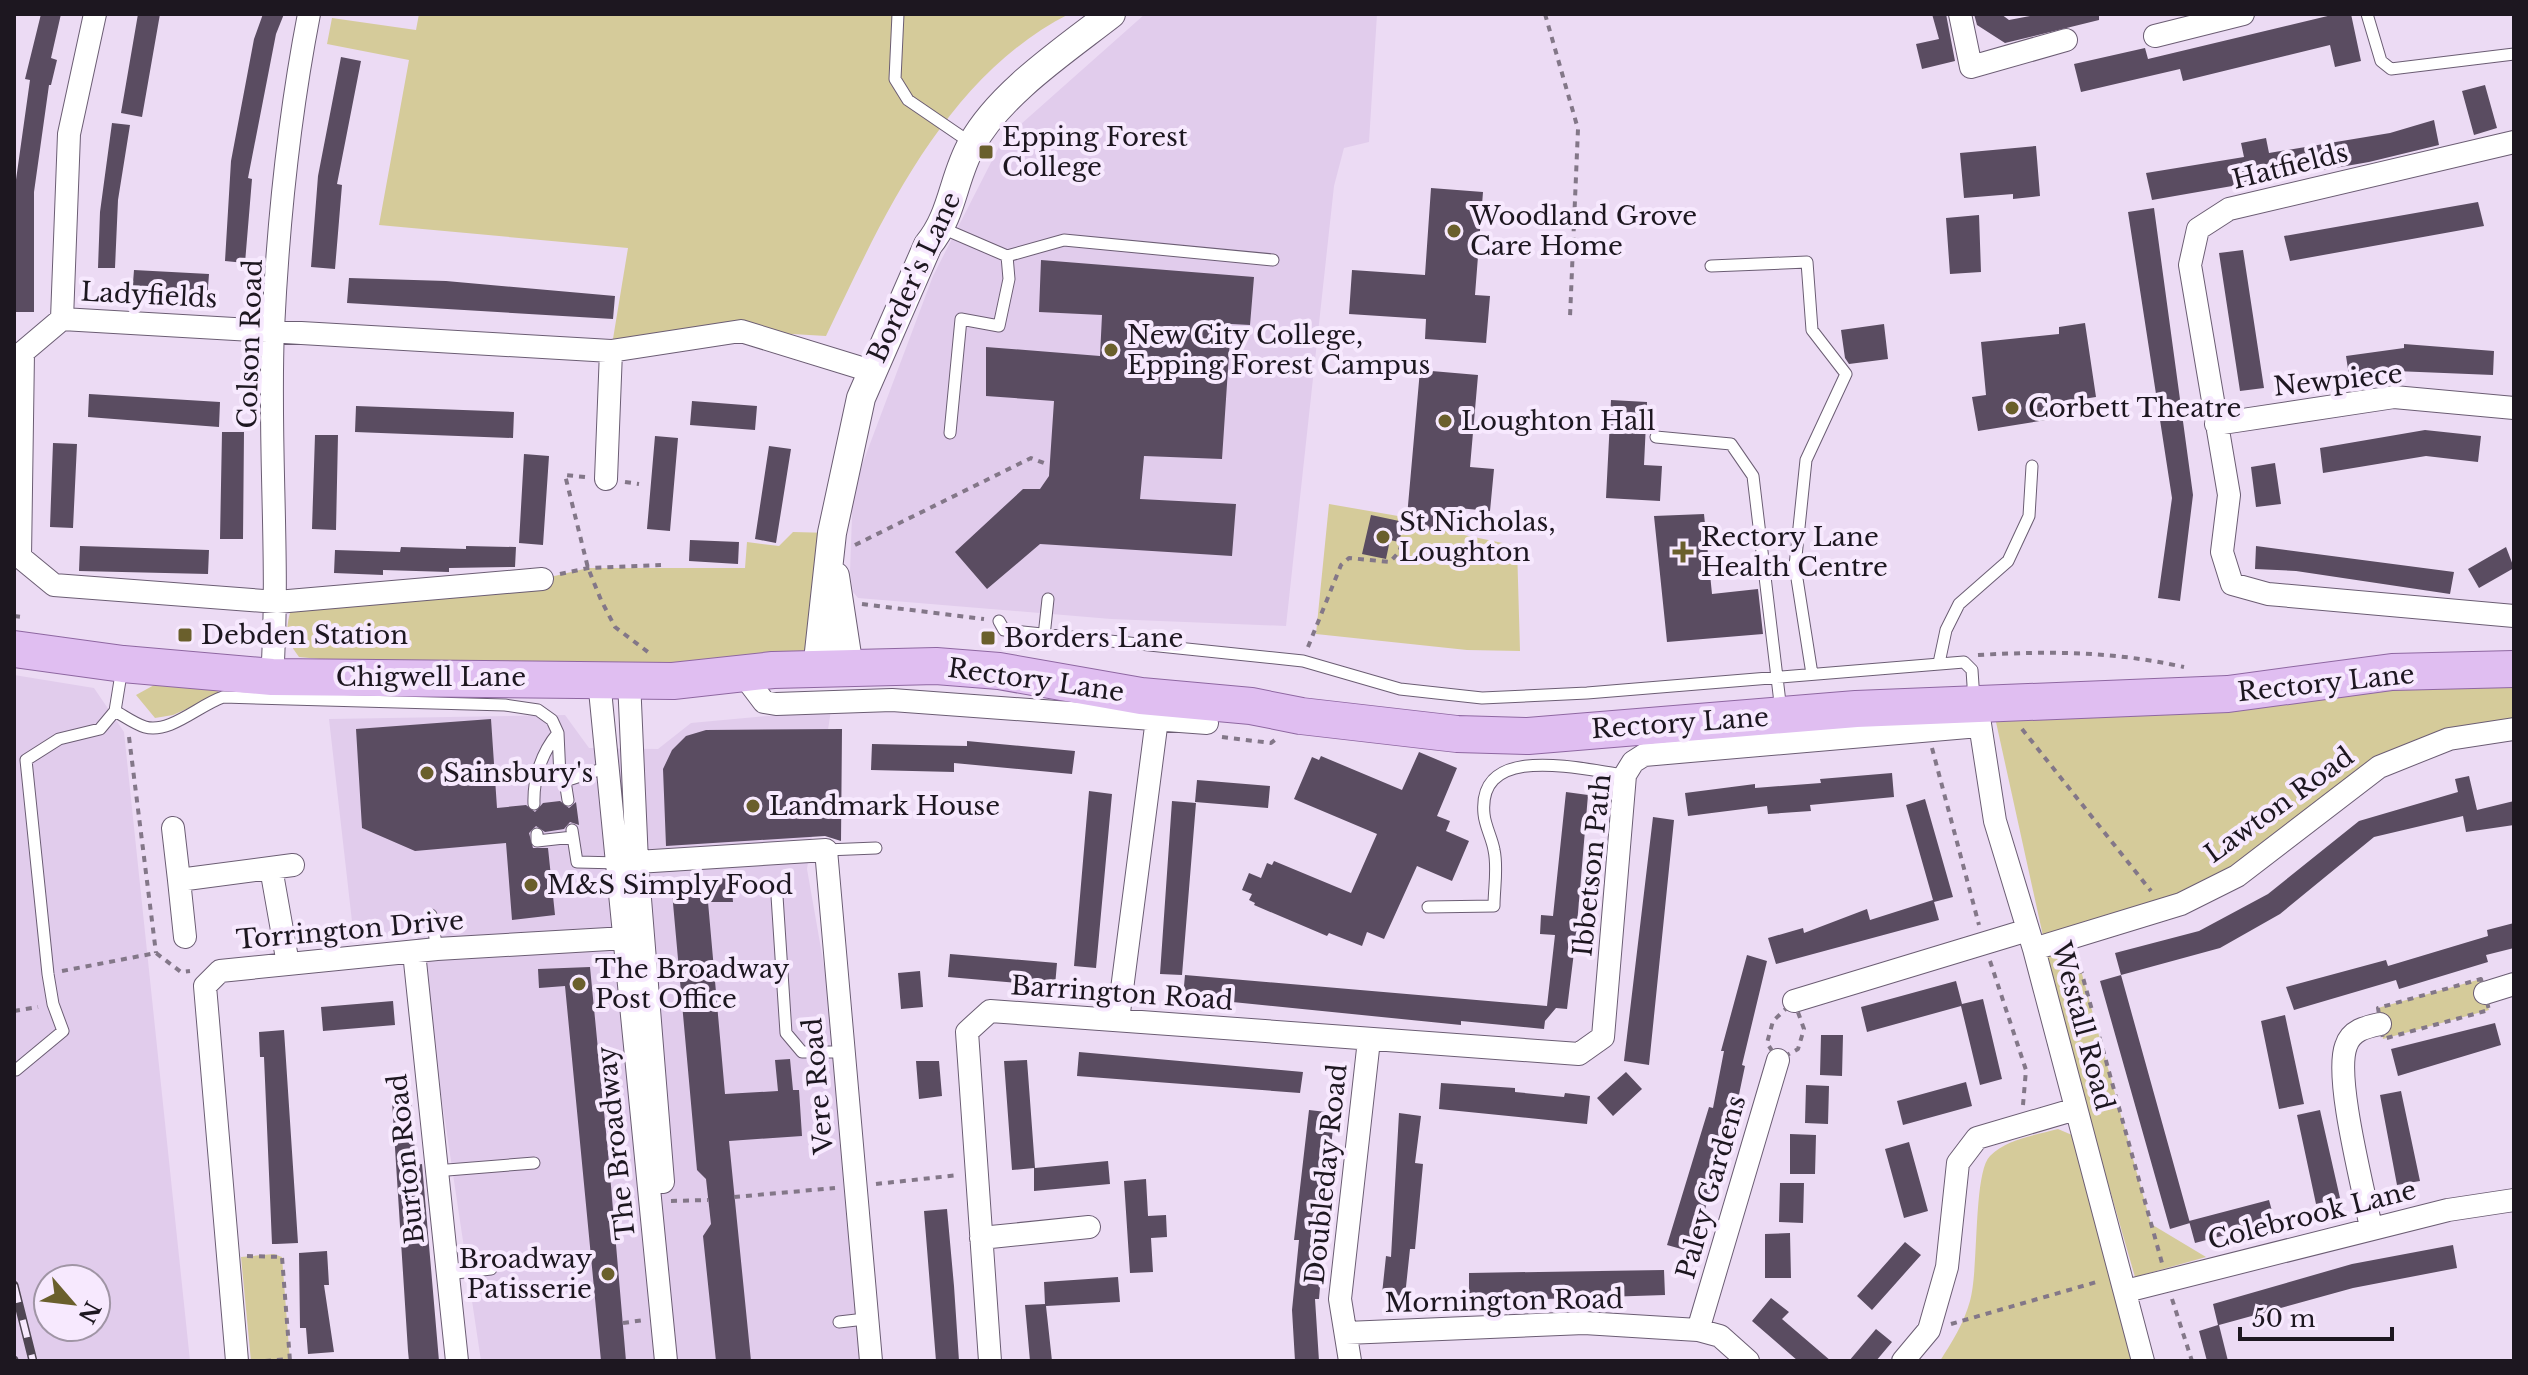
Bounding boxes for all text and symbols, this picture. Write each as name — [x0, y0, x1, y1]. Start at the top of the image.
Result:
place label: Epping Forest College — [1002, 121, 1188, 183]
street label: Hatfields — [2229, 136, 2351, 196]
marker: Epping Forest College — [977, 143, 995, 161]
street label: Border's Lane — [860, 187, 968, 367]
place label: Woodland Grove Care Home — [1469, 200, 1697, 262]
marker: Woodland Grove Care Home — [1445, 222, 1463, 240]
street label: Colson Road — [231, 259, 269, 429]
street label: Ladyfields — [80, 275, 218, 315]
place label: New City College, Epping Forest Campus — [1127, 319, 1430, 381]
marker: New City College, Epping Forest Campus — [1102, 341, 1120, 359]
street label: Newpiece — [2272, 357, 2404, 403]
place label: Corbett Theatre — [2028, 392, 2241, 424]
marker: Corbett Theatre — [2003, 399, 2021, 417]
place label: Loughton Hall — [1461, 405, 1655, 437]
marker: Loughton Hall — [1436, 412, 1454, 430]
place label: St Nicholas, Loughton — [1399, 506, 1556, 568]
place label: Rectory Lane Health Centre — [1701, 521, 1888, 583]
marker: St Nicholas, Loughton — [1374, 528, 1392, 546]
marker: Rectory Lane Health Centre — [1672, 541, 1694, 563]
place label: Debden Station — [201, 619, 408, 651]
place label: Borders Lane — [1004, 622, 1183, 654]
marker: Debden Station — [176, 626, 194, 644]
marker: Borders Lane — [979, 629, 997, 647]
street label: Rectory Lane — [946, 652, 1126, 708]
street label: Rectory Lane — [2236, 658, 2416, 708]
street label: Chigwell Lane — [336, 661, 526, 693]
street label: Rectory Lane — [1590, 701, 1770, 745]
street label: Lawton Road — [2198, 740, 2360, 870]
place label: Sainsbury's — [443, 757, 593, 789]
marker: Sainsbury's — [418, 764, 436, 782]
street label: Ibbetson Path — [1567, 772, 1618, 958]
place label: Landmark House — [769, 790, 1000, 822]
marker: Landmark House — [744, 797, 762, 815]
place label: M&S Simply Food — [547, 869, 793, 901]
marker: M&S Simply Food — [522, 876, 540, 894]
street label: Torrington Drive — [235, 904, 465, 956]
street label: Westall Road — [2045, 937, 2121, 1114]
place label: The Broadway Post Office — [595, 953, 790, 1015]
street label: Barrington Road — [1010, 969, 1234, 1017]
marker: The Broadway Post Office — [570, 975, 588, 993]
street label: Vere Road — [796, 1016, 840, 1157]
street label: The Broadway — [590, 1044, 642, 1241]
street label: Doubleday Road — [1299, 1062, 1353, 1286]
street label: Burton Road — [381, 1072, 431, 1246]
street label: Paley Gardens — [1669, 1091, 1753, 1283]
street label: Colebrook Lane — [2205, 1174, 2419, 1256]
place label: Broadway Patisserie — [459, 1243, 592, 1305]
north arrow — [32, 1263, 112, 1343]
marker: Broadway Patisserie — [599, 1265, 617, 1283]
street label: Mornington Road — [1384, 1283, 1624, 1319]
scale bar — [2240, 1291, 2392, 1341]
text: N — [72, 1297, 106, 1328]
text: 50 m — [2252, 1304, 2316, 1333]

